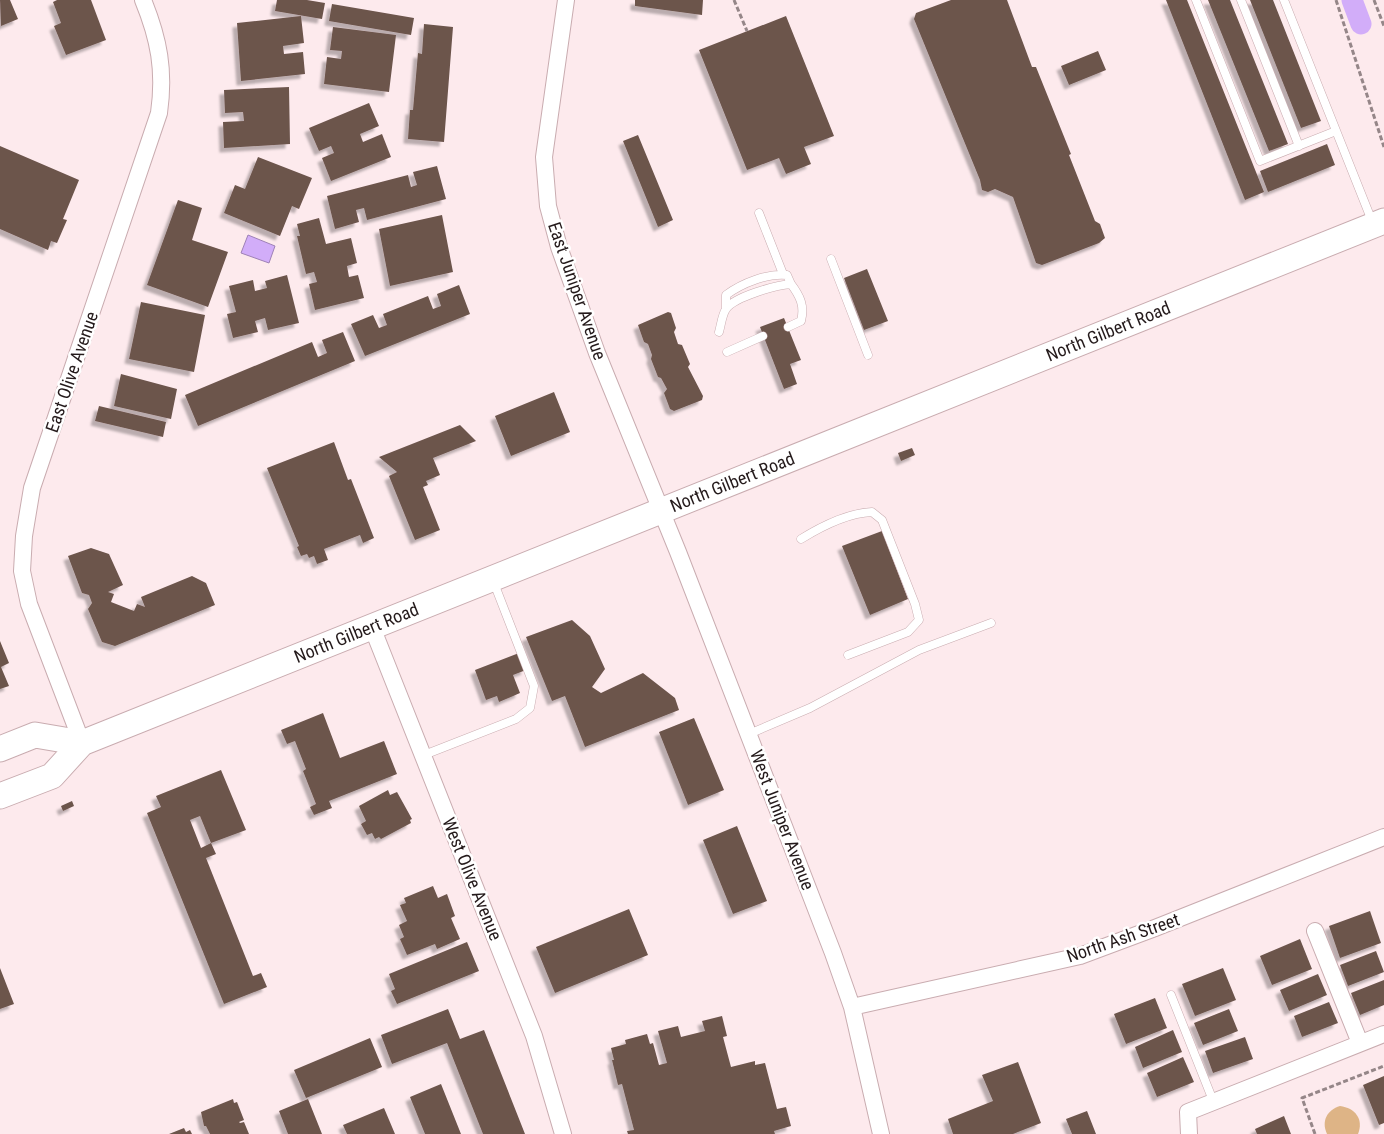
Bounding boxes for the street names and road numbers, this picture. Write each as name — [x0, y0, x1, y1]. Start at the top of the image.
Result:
street label: East Juniper Avenue — [544, 219, 611, 362]
street label: North Gilbert Road — [1043, 297, 1173, 365]
street label: East Olive Avenue — [41, 309, 102, 435]
street label: North Gilbert Road — [667, 447, 797, 516]
street label: North Gilbert Road — [291, 598, 422, 667]
street label: West Juniper Avenue — [746, 747, 819, 893]
street label: West Olive Avenue — [438, 814, 507, 943]
street label: North Ash Street — [1064, 908, 1182, 967]

